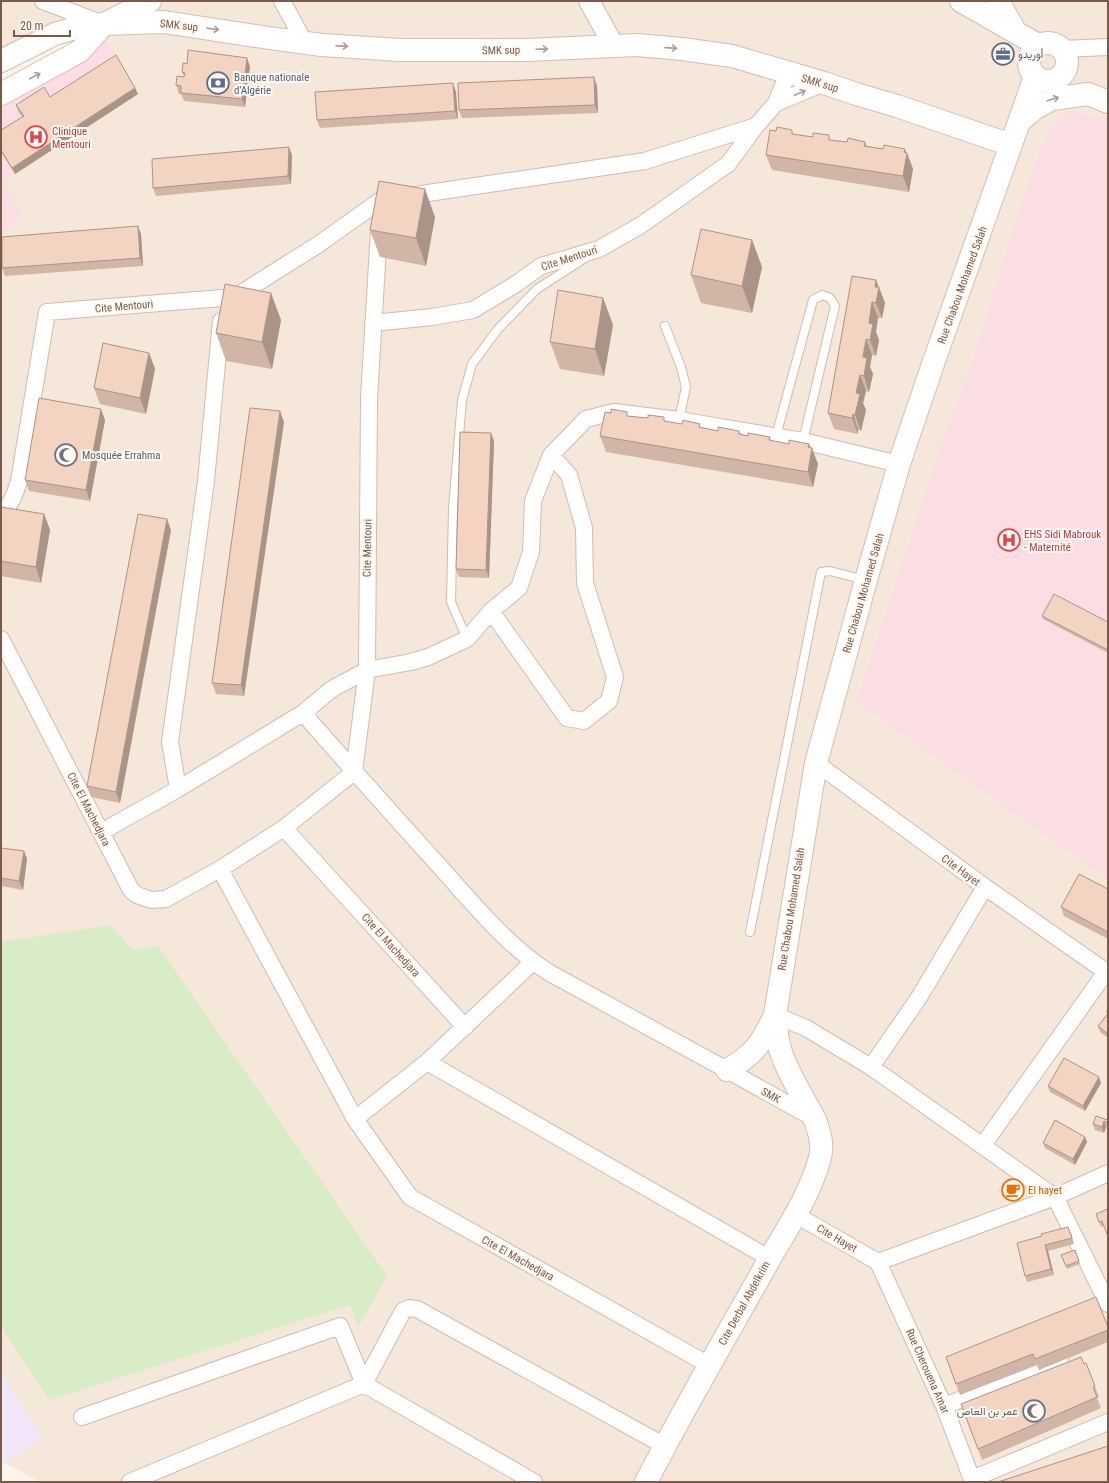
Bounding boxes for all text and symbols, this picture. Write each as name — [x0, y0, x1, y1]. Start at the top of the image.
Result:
scale bar — [14, 12, 70, 38]
street label: SMK sup — [159, 17, 199, 34]
text: 20 m — [20, 19, 44, 33]
one-way arrow — [206, 25, 219, 33]
office icon: أوريدو — [990, 41, 1016, 67]
one-way arrow — [335, 42, 348, 50]
street label: SMK sup — [482, 44, 520, 57]
one-way arrow — [664, 44, 677, 51]
one-way arrow — [535, 45, 548, 53]
place label: أوريدو — [1018, 48, 1044, 61]
bank icon: Banque nationale d'Algérie — [205, 70, 231, 96]
one-way arrow — [29, 71, 41, 79]
place label: Banque nationale d'Algérie — [234, 71, 309, 97]
street label: SMK sup — [800, 72, 840, 95]
one-way arrow — [794, 89, 806, 96]
one-way arrow — [1047, 95, 1060, 103]
hospital icon: Clinique Mentouri — [23, 124, 49, 150]
place label: Clinique Mentouri — [52, 125, 91, 151]
street label: Rue Chabou Mohamed Salah — [935, 225, 990, 346]
street label: Cite Mentouri — [539, 243, 599, 274]
street label: Cite Mentouri — [94, 297, 154, 316]
mosque icon: Mosquée Errahma — [53, 442, 79, 468]
place label: Mosquée Errahma — [82, 449, 161, 462]
street label: Cite Mentouri — [360, 519, 375, 577]
hospital icon: EHS Sidi Mabrouk - Maternité — [996, 527, 1022, 553]
place label: EHS Sidi Mabrouk - Maternité — [1024, 528, 1101, 554]
street label: Rue Chabou Mohamed Salah — [840, 532, 887, 655]
street label: Cite El Machedjara — [64, 770, 113, 848]
street label: Rue Chabou Mohamed Salah — [775, 847, 808, 972]
street label: Cite Hayet — [939, 852, 983, 889]
street label: Cite El Machedjara — [359, 911, 423, 980]
street label: SMK — [759, 1085, 783, 1106]
cafe icon: El hayet — [1000, 1177, 1026, 1203]
place label: El hayet — [1028, 1184, 1062, 1197]
street label: Cite Hayet — [814, 1222, 859, 1255]
street label: Cite El Machedjara — [479, 1233, 556, 1284]
street label: Cite Derbal Abdelkrim — [716, 1259, 773, 1348]
street label: Rue Cherouena Amar — [903, 1327, 952, 1416]
mosque icon: عمر بن العاص — [1021, 1398, 1047, 1424]
place label: عمر بن العاص — [957, 1405, 1018, 1418]

